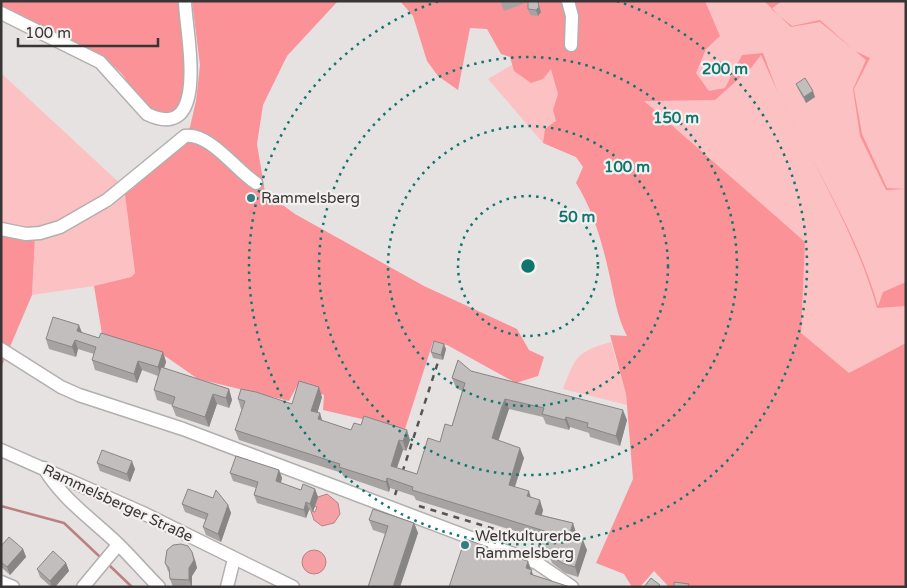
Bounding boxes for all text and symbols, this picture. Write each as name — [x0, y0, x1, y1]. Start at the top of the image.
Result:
scale bar — [18, 15, 158, 47]
text: 100 m — [25, 24, 71, 42]
text: 200 m — [702, 60, 748, 78]
text: 150 m — [653, 109, 699, 127]
text: 100 m — [604, 158, 650, 176]
place label: Rammelsberg — [261, 189, 360, 207]
marker: Rammelsberg — [245, 192, 257, 204]
text: 50 m — [559, 208, 595, 226]
centre of rings — [519, 257, 537, 275]
street label: Rammelsberger Straße — [40, 460, 196, 546]
place label: Weltkulturerbe Rammelsberg — [475, 527, 581, 562]
marker: Weltkulturerbe Rammelsberg — [459, 539, 471, 551]

